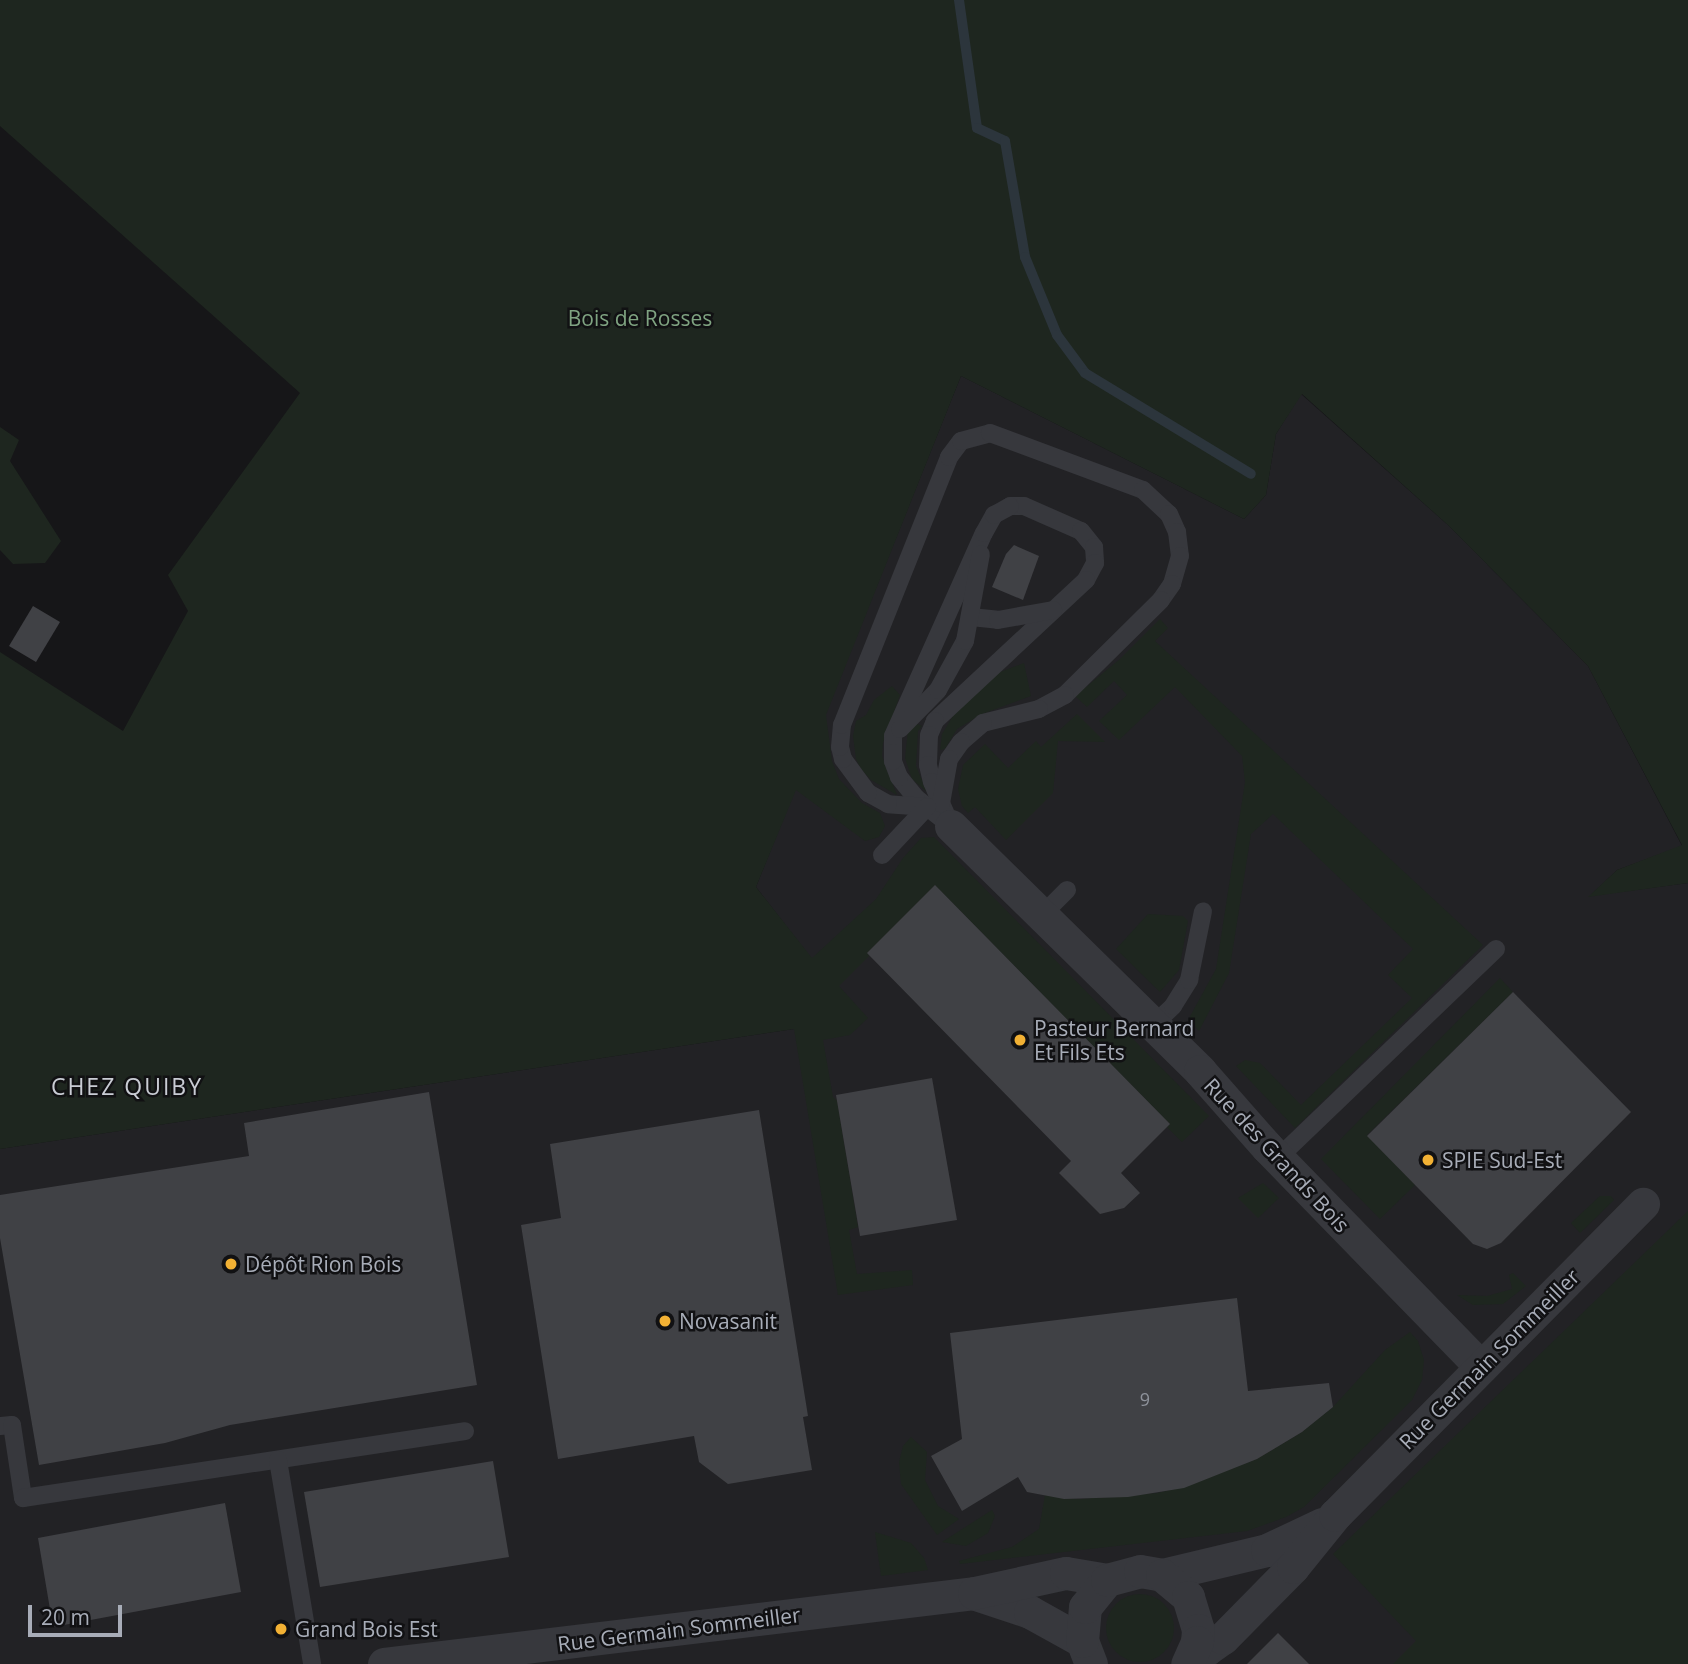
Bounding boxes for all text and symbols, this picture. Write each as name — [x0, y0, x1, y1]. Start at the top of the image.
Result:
park label: Bois de Rosses — [568, 305, 712, 331]
place label: Pasteur Bernard Et Fils Ets — [1034, 1015, 1194, 1065]
marker: Pasteur Bernard Et Fils Ets — [1012, 1032, 1028, 1048]
district label: CHEZ QUIBY — [52, 1072, 202, 1100]
street label: Rue des Grands Bois — [1199, 1073, 1355, 1237]
place label: SPIE Sud-Est — [1442, 1147, 1562, 1173]
marker: SPIE Sud-Est — [1420, 1152, 1436, 1168]
place label: Dépôt Rion Bois — [245, 1251, 401, 1277]
marker: Dépôt Rion Bois — [223, 1256, 239, 1272]
street label: Rue Germain Sommeiller — [1394, 1264, 1584, 1454]
place label: Novasanit — [679, 1308, 777, 1334]
marker: Novasanit — [657, 1313, 673, 1329]
house number: 9 — [1140, 1388, 1150, 1410]
scale bar — [32, 1590, 126, 1634]
street label: Rue Germain Sommeiller — [556, 1602, 802, 1656]
text: 20 m — [41, 1603, 90, 1631]
place label: Grand Bois Est — [295, 1616, 438, 1642]
marker: Grand Bois Est — [273, 1621, 289, 1637]

